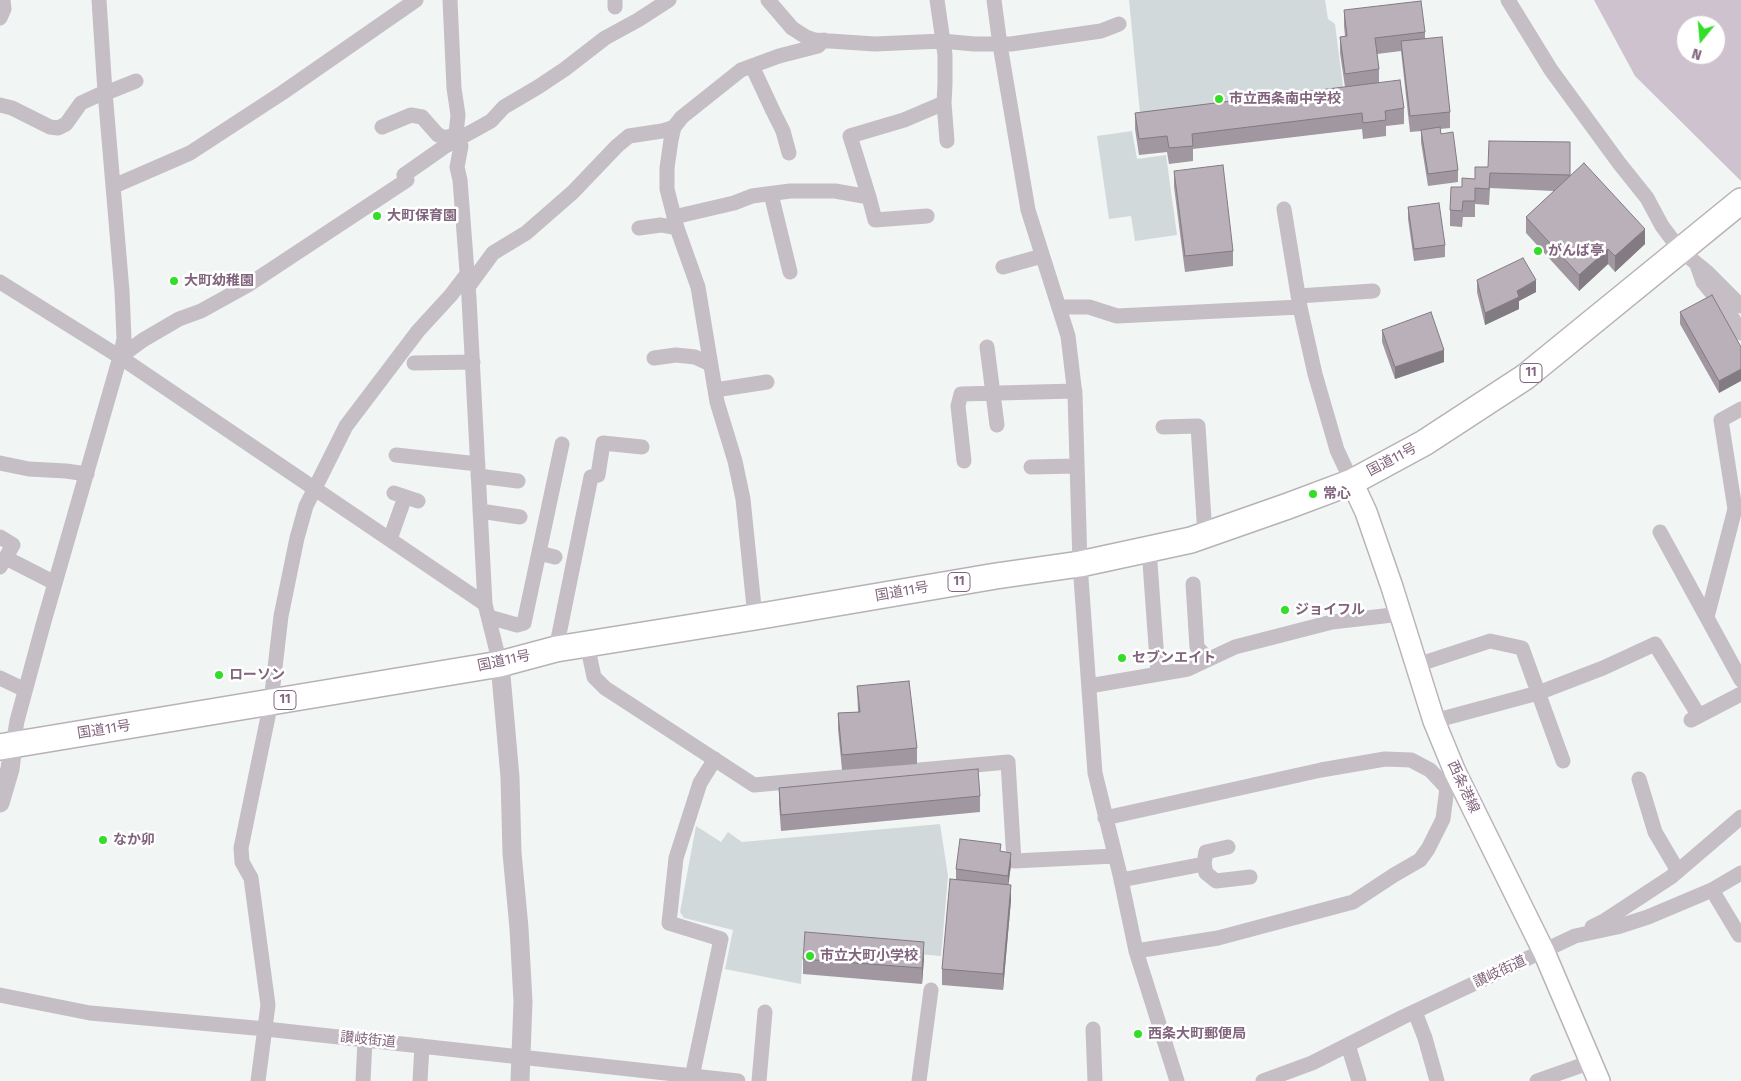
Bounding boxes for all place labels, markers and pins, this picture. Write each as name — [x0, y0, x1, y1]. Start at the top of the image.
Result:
place label: 市立西条南中学校 — [1229, 91, 1341, 107]
marker: 市立西条南中学校 — [1213, 93, 1225, 105]
place label: 大町保育園 — [387, 208, 457, 224]
marker: 大町保育園 — [371, 210, 383, 222]
place label: がんば亭 — [1548, 243, 1604, 259]
marker: がんば亭 — [1532, 245, 1544, 257]
place label: 大町幼稚園 — [184, 273, 254, 289]
marker: 大町幼稚園 — [168, 275, 180, 287]
place label: 常心 — [1323, 486, 1351, 502]
marker: 常心 — [1307, 488, 1319, 500]
place label: ジョイフル — [1295, 602, 1365, 618]
marker: ジョイフル — [1279, 604, 1291, 616]
place label: セブンエイト — [1132, 650, 1216, 666]
marker: セブンエイト — [1116, 652, 1128, 664]
place label: ローソン — [229, 667, 285, 683]
marker: ローソン — [213, 669, 225, 681]
place label: なか卯 — [113, 832, 155, 848]
marker: なか卯 — [97, 834, 109, 846]
place label: 市立大町小学校 — [820, 948, 918, 964]
marker: 市立大町小学校 — [804, 950, 816, 962]
place label: 西条大町郵便局 — [1148, 1026, 1246, 1042]
marker: 西条大町郵便局 — [1132, 1028, 1144, 1040]

